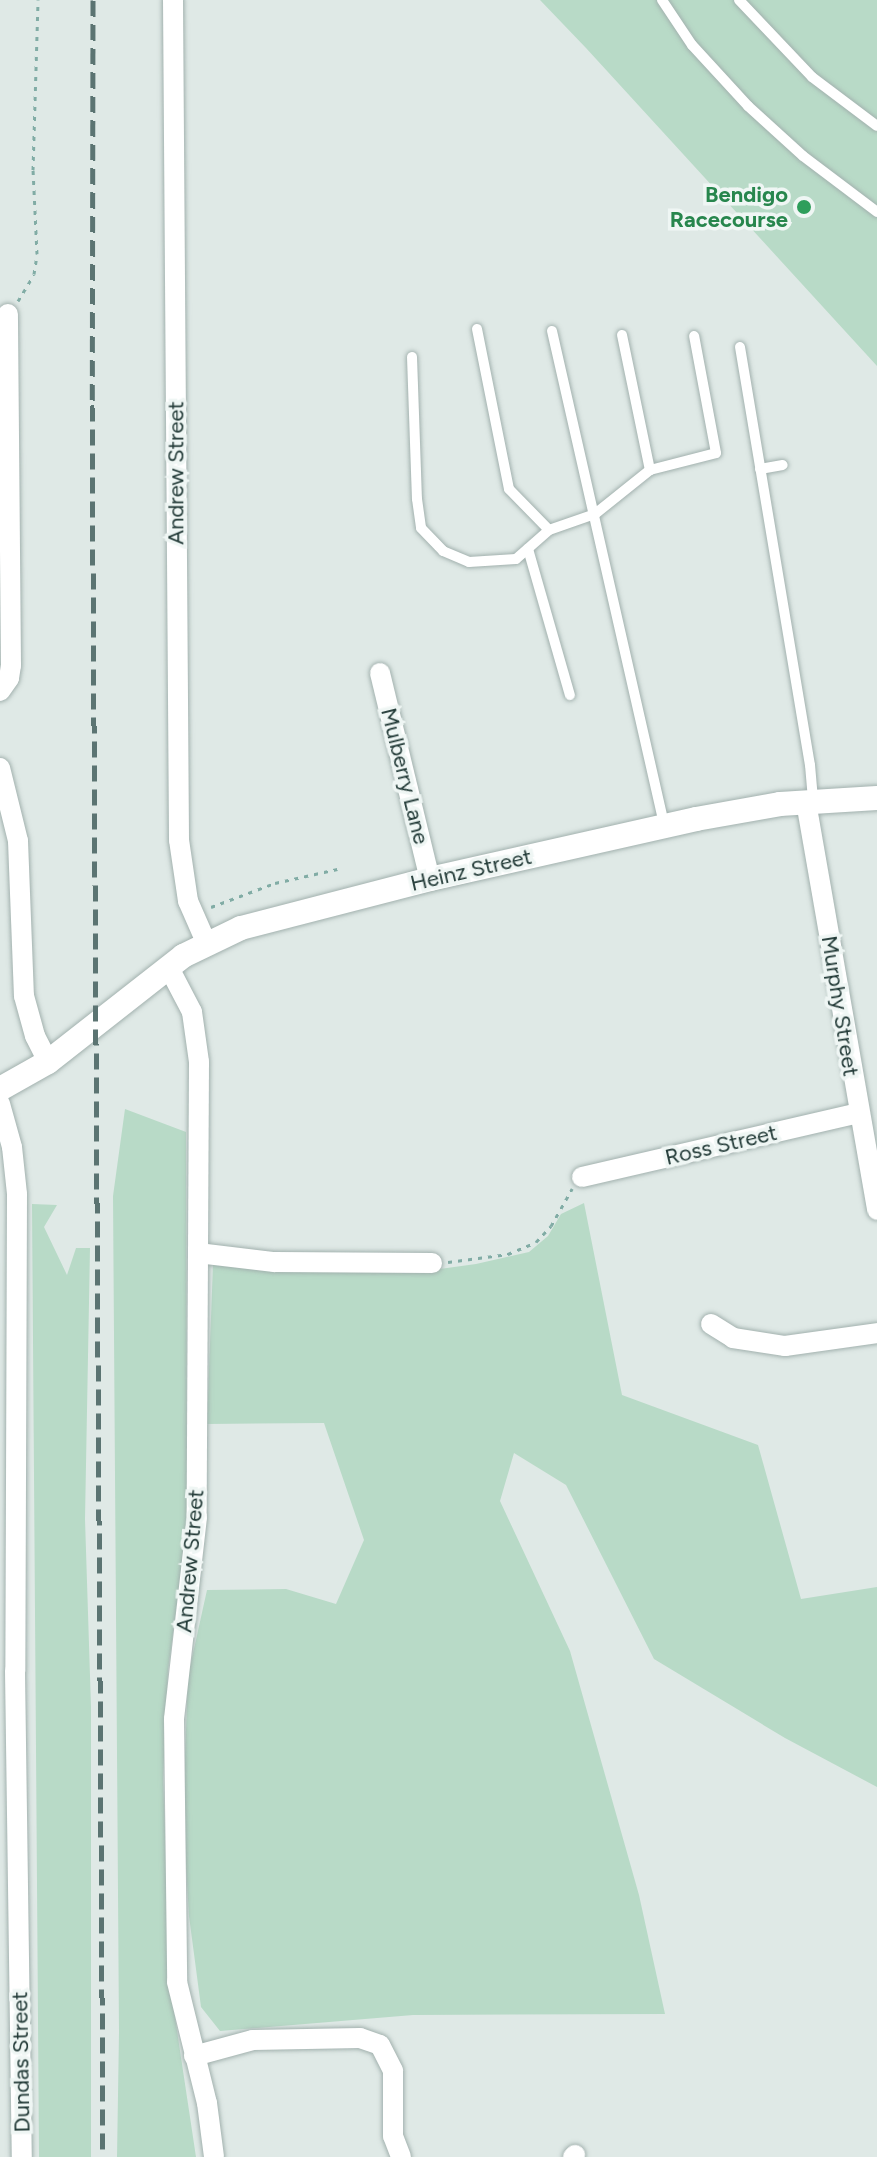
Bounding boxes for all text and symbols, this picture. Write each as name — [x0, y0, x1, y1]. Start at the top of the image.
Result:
place label: Bendigo Racecourse — [670, 181, 788, 232]
marker: Bendigo Racecourse — [795, 198, 813, 216]
street label: Andrew Street — [163, 401, 189, 545]
street label: Mulberry Lane — [375, 705, 435, 847]
street label: Heinz Street — [408, 843, 534, 897]
street label: Murphy Street — [816, 934, 864, 1078]
street label: Ross Street — [662, 1119, 780, 1171]
street label: Andrew Street — [171, 1488, 209, 1634]
street label: Dundas Street — [7, 1991, 35, 2133]

